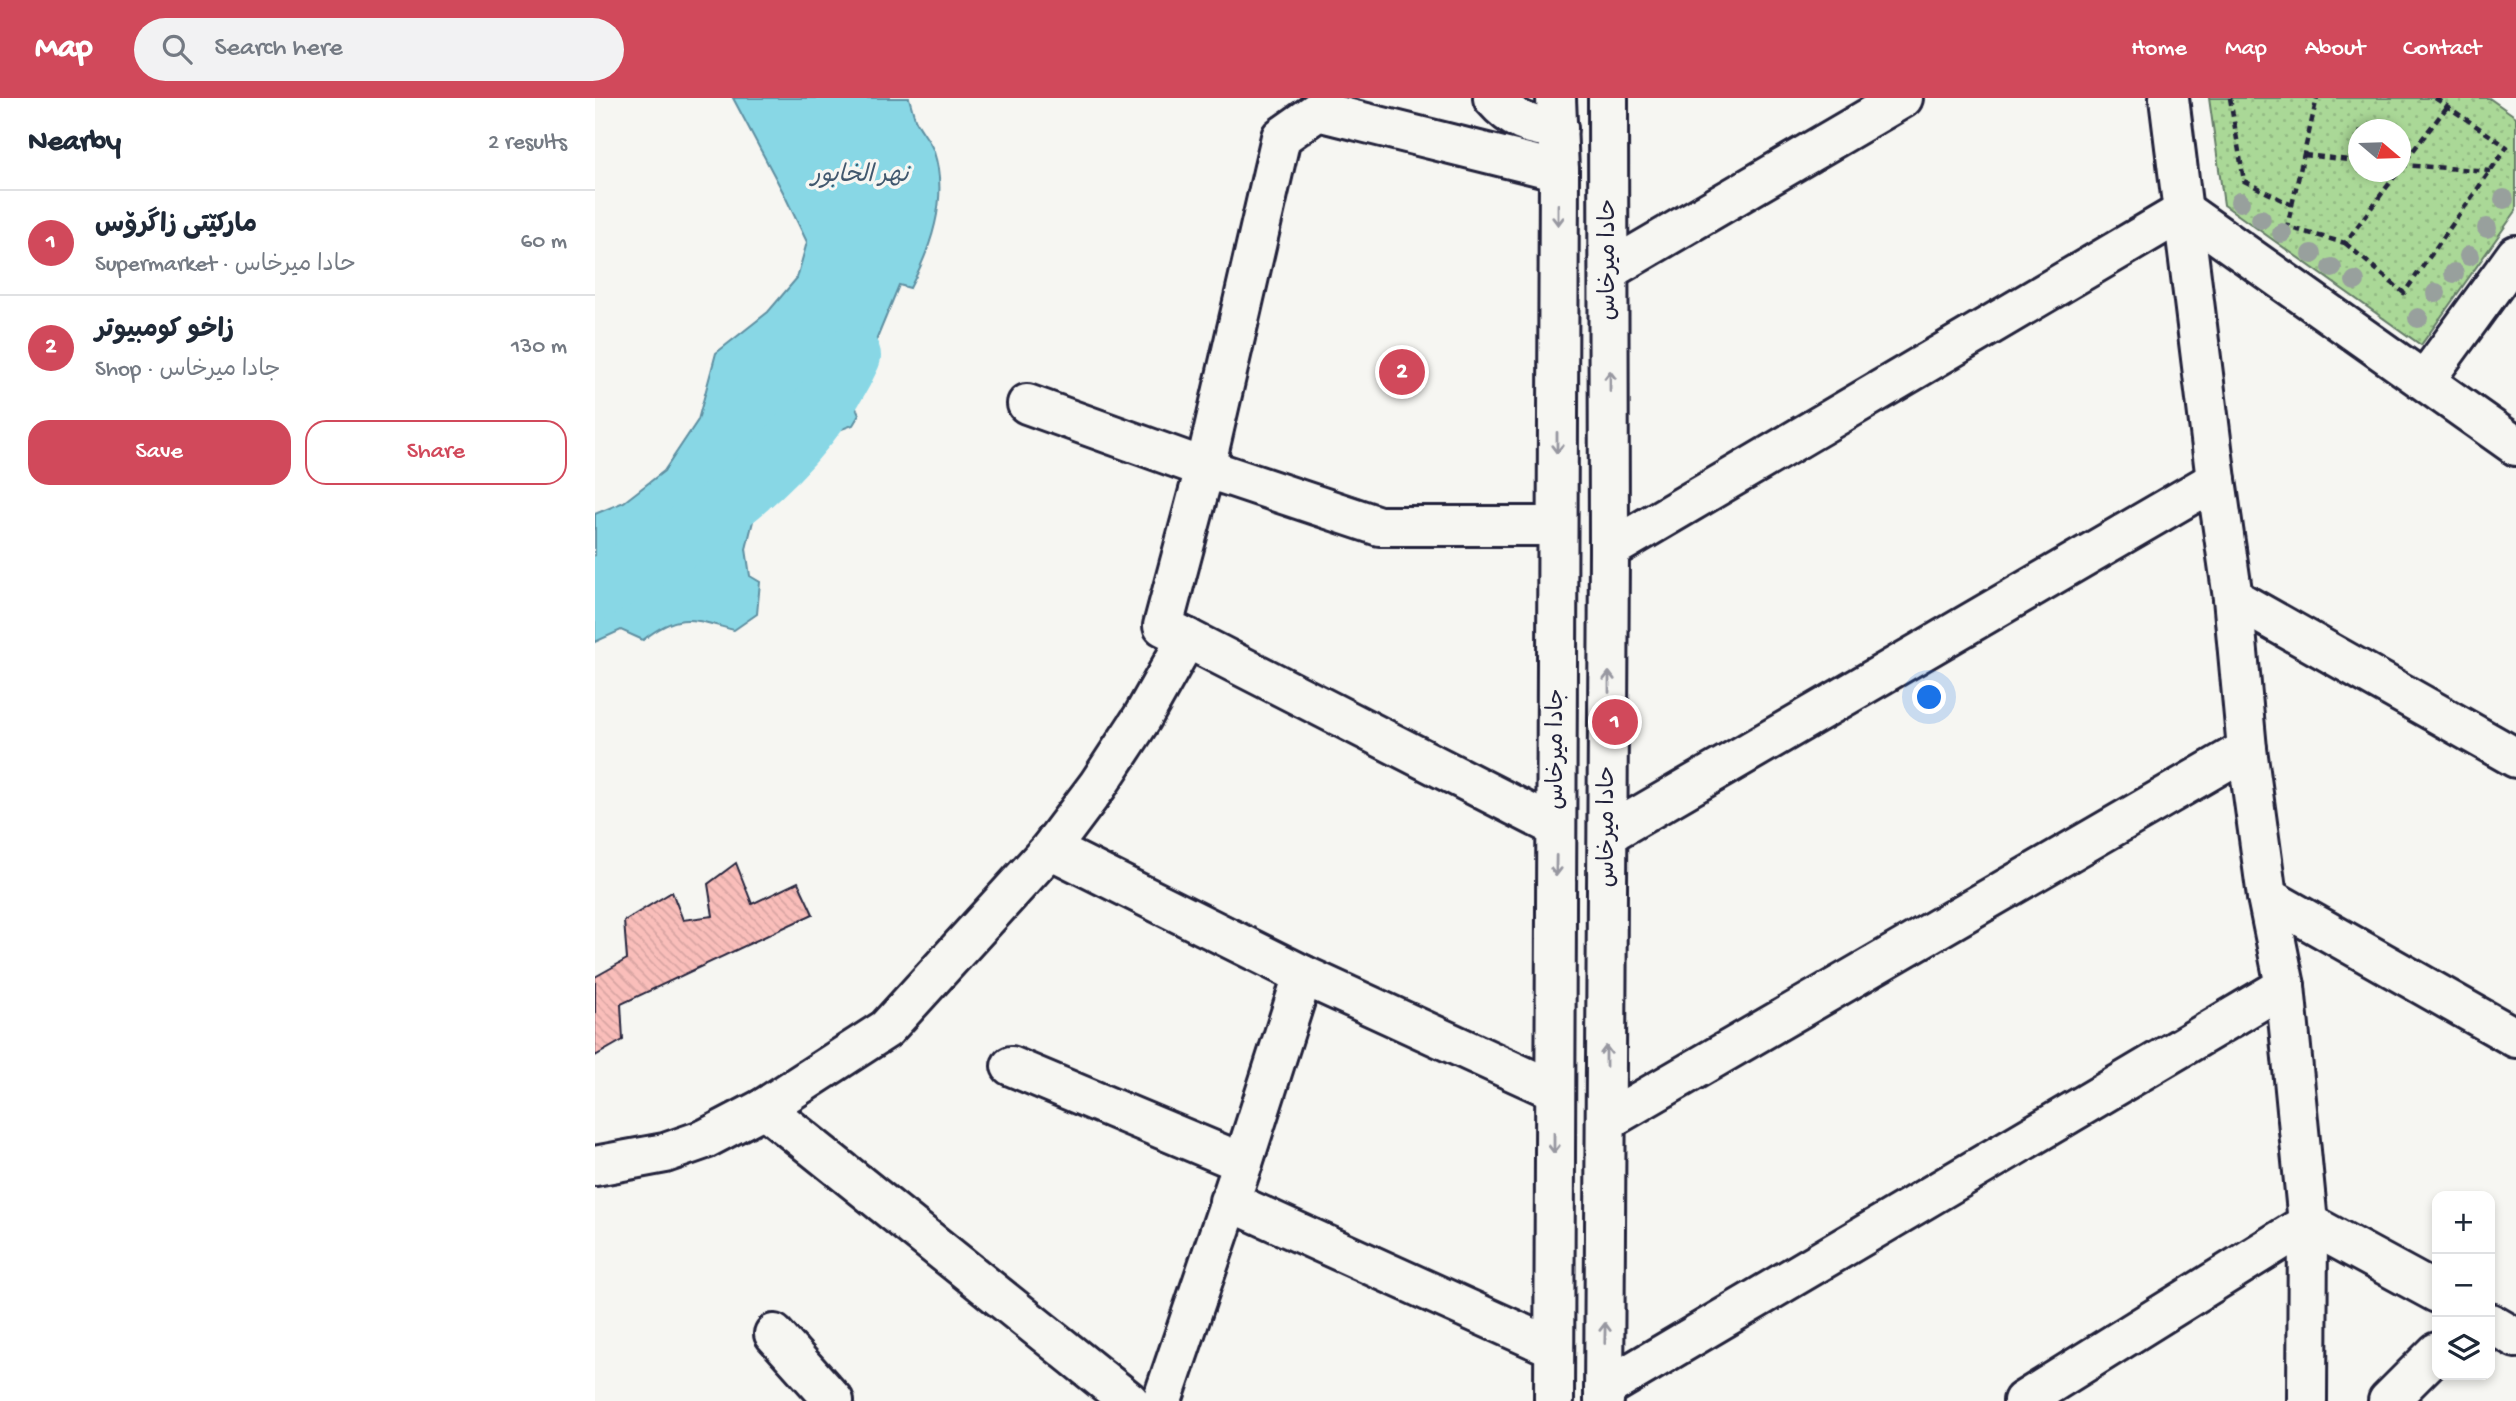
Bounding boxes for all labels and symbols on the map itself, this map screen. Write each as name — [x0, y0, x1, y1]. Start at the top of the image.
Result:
north arrow — [2348, 119, 2411, 182]
water label: نهر الخابور — [808, 162, 911, 191]
street label: حادا ميرخاس — [1596, 200, 1623, 320]
one-way arrow — [1551, 203, 1565, 226]
pin: 2 — [1379, 346, 1425, 398]
one-way arrow — [1603, 370, 1617, 393]
one-way arrow — [1550, 431, 1564, 454]
one-way arrow — [1602, 671, 1616, 694]
your location — [1912, 680, 1946, 714]
street label: جادا ميرخاس — [1544, 688, 1571, 810]
pin: 1 — [1592, 696, 1638, 748]
street label: حادا ميرخاس — [1595, 767, 1622, 887]
one-way arrow — [1549, 854, 1563, 877]
one-way arrow — [1600, 1045, 1613, 1068]
one-way arrow — [1547, 1131, 1561, 1154]
one-way arrow — [1598, 1322, 1612, 1345]

